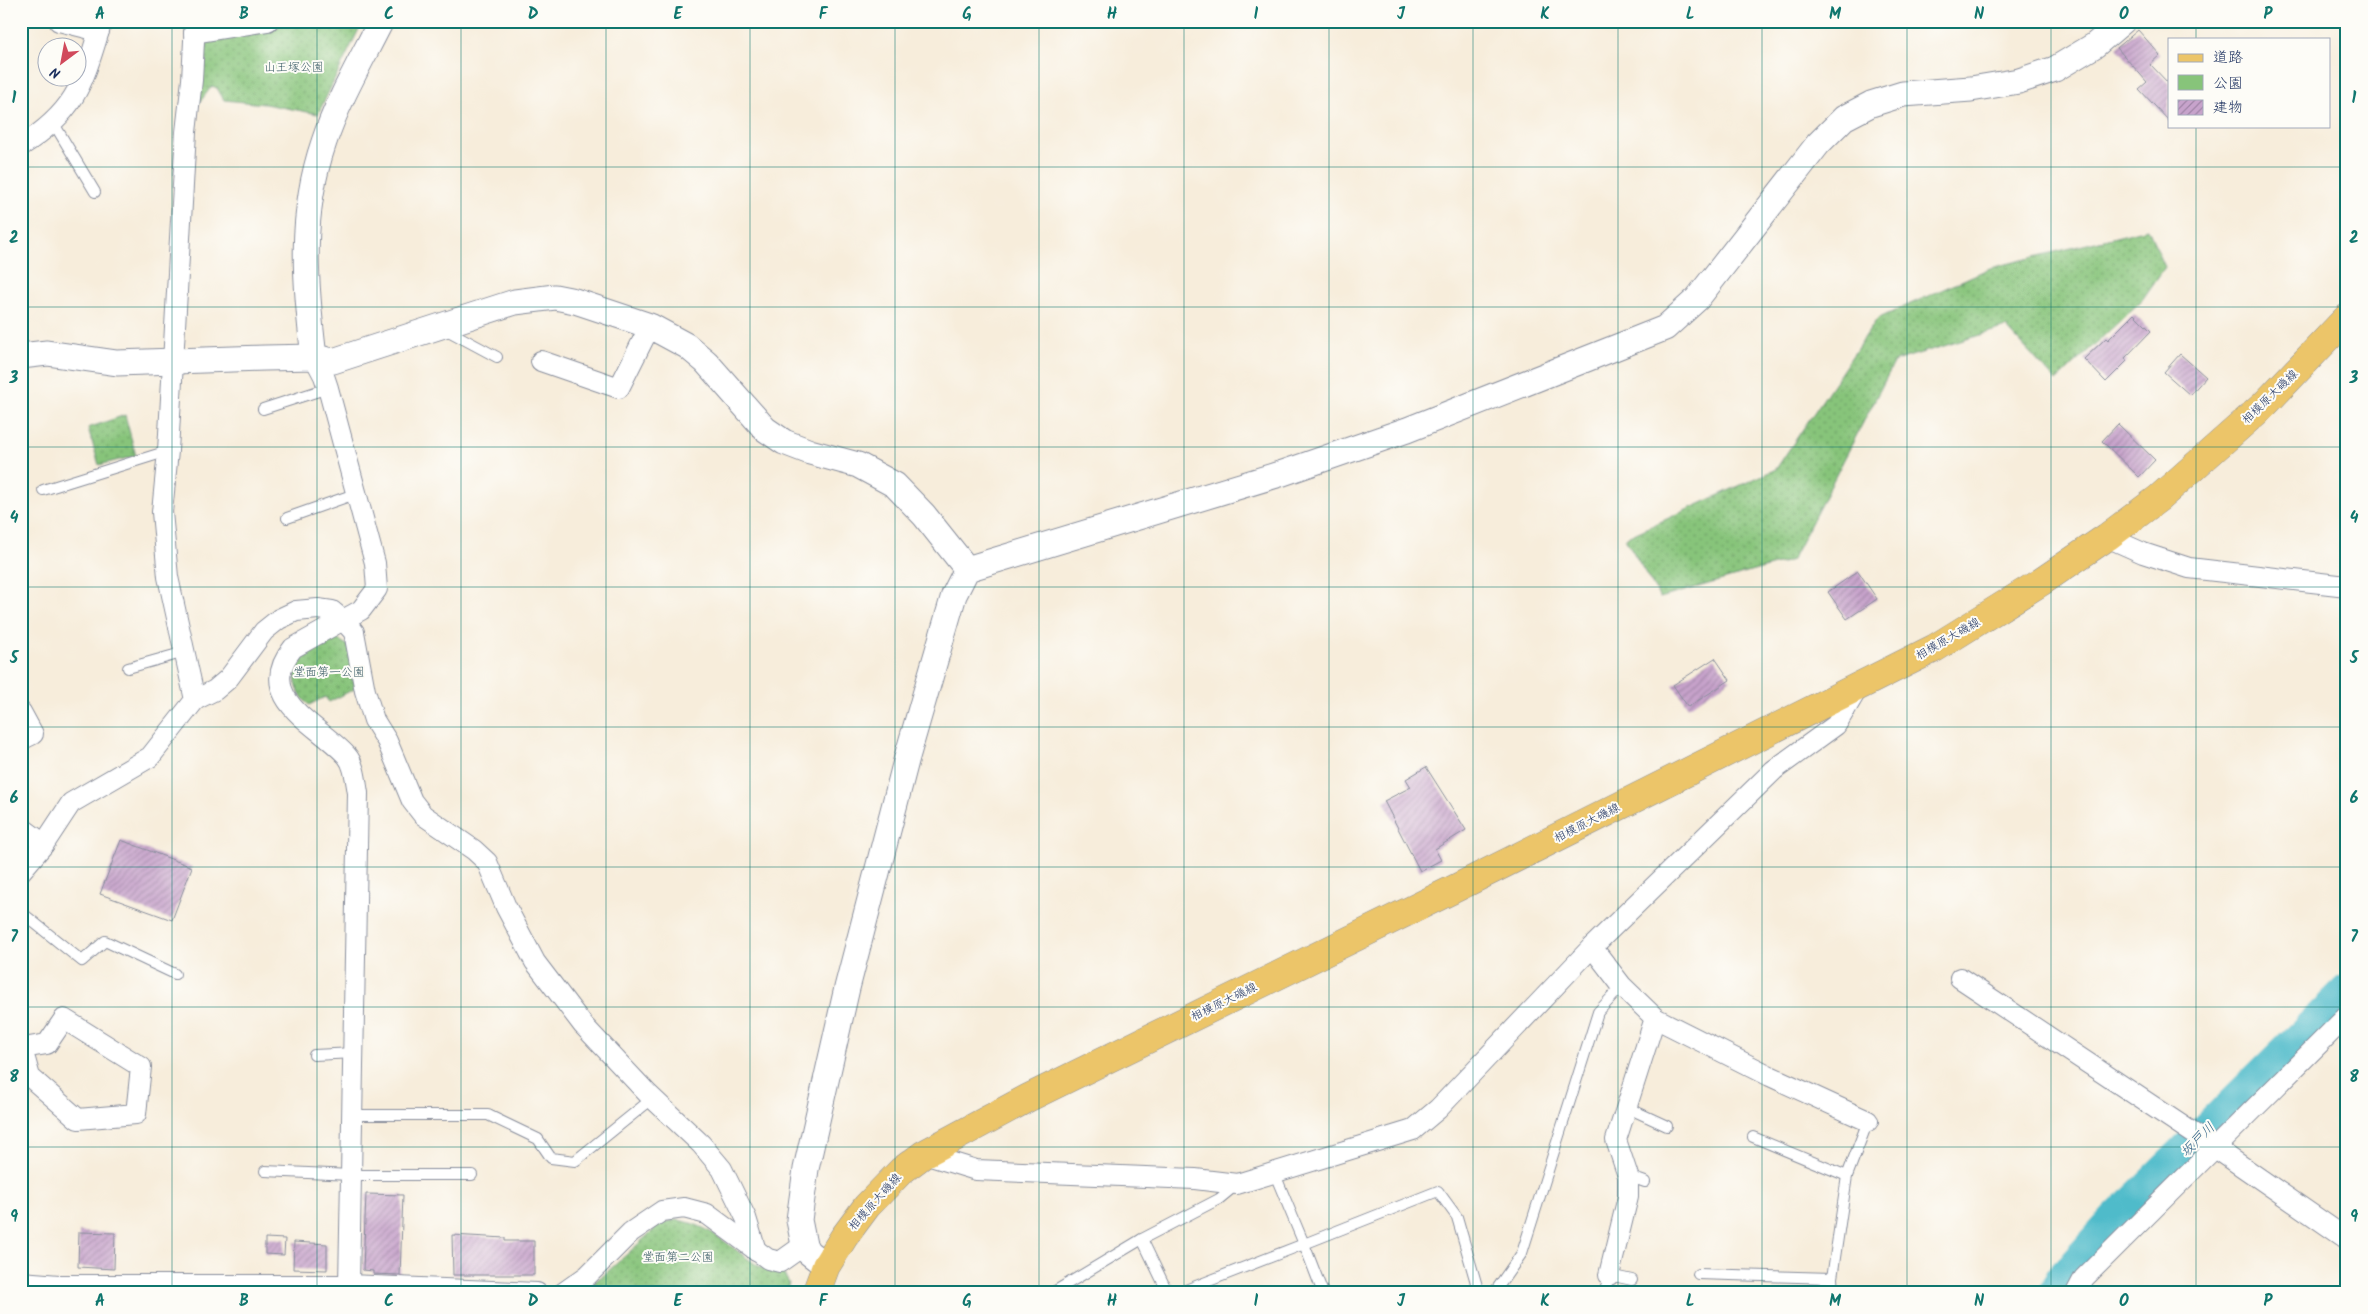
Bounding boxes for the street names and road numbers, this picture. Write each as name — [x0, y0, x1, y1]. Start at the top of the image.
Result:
street label: 相模原大磯線 — [2237, 365, 2303, 429]
street label: 相模原大磯線 — [1912, 613, 1984, 665]
street label: 相模原大磯線 — [1551, 798, 1623, 848]
street label: 相模原大磯線 — [1187, 978, 1261, 1026]
street label: 相模原大磯線 — [844, 1169, 906, 1235]

